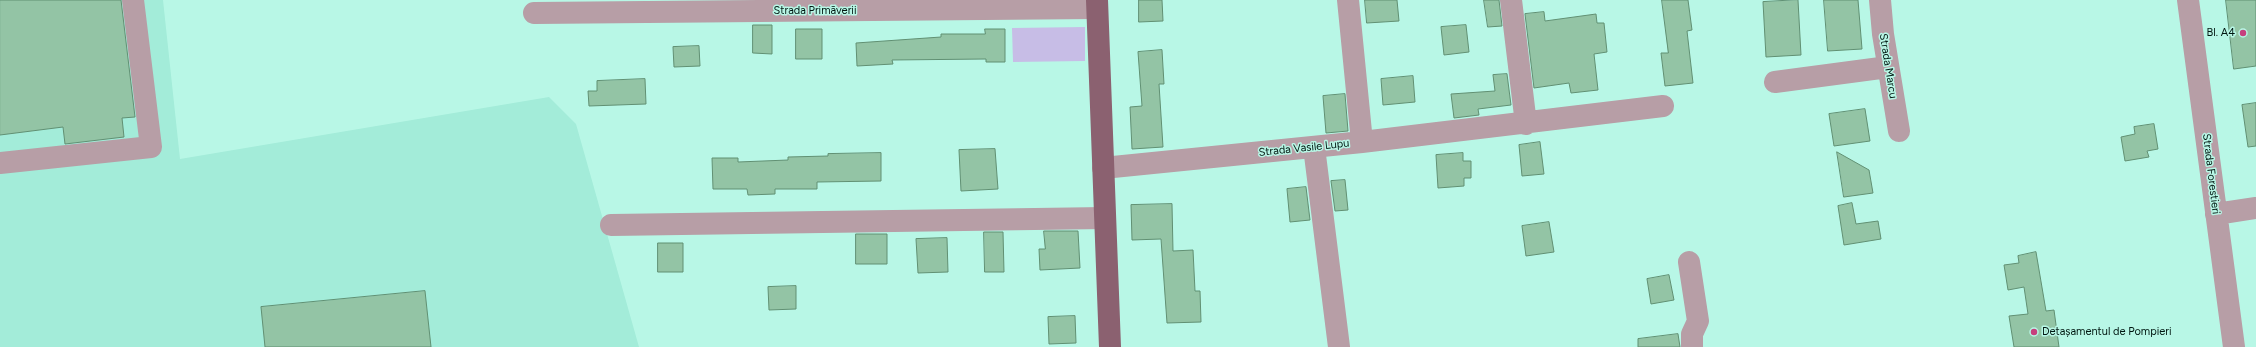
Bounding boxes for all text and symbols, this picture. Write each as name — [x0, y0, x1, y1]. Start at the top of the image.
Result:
street label: Strada Primăverii — [774, 4, 856, 18]
place label: Bl. A4 — [2207, 26, 2235, 40]
marker: Bl. A4 — [2238, 28, 2248, 38]
street label: Strada Marcu — [1876, 33, 1900, 99]
street label: Strada Forestieri — [2200, 133, 2222, 215]
street label: Strada Vasile Lupu — [1258, 137, 1350, 159]
place label: Detașamentul de Pompieri — [2042, 325, 2172, 339]
marker: Detașamentul de Pompieri — [2029, 327, 2039, 337]

